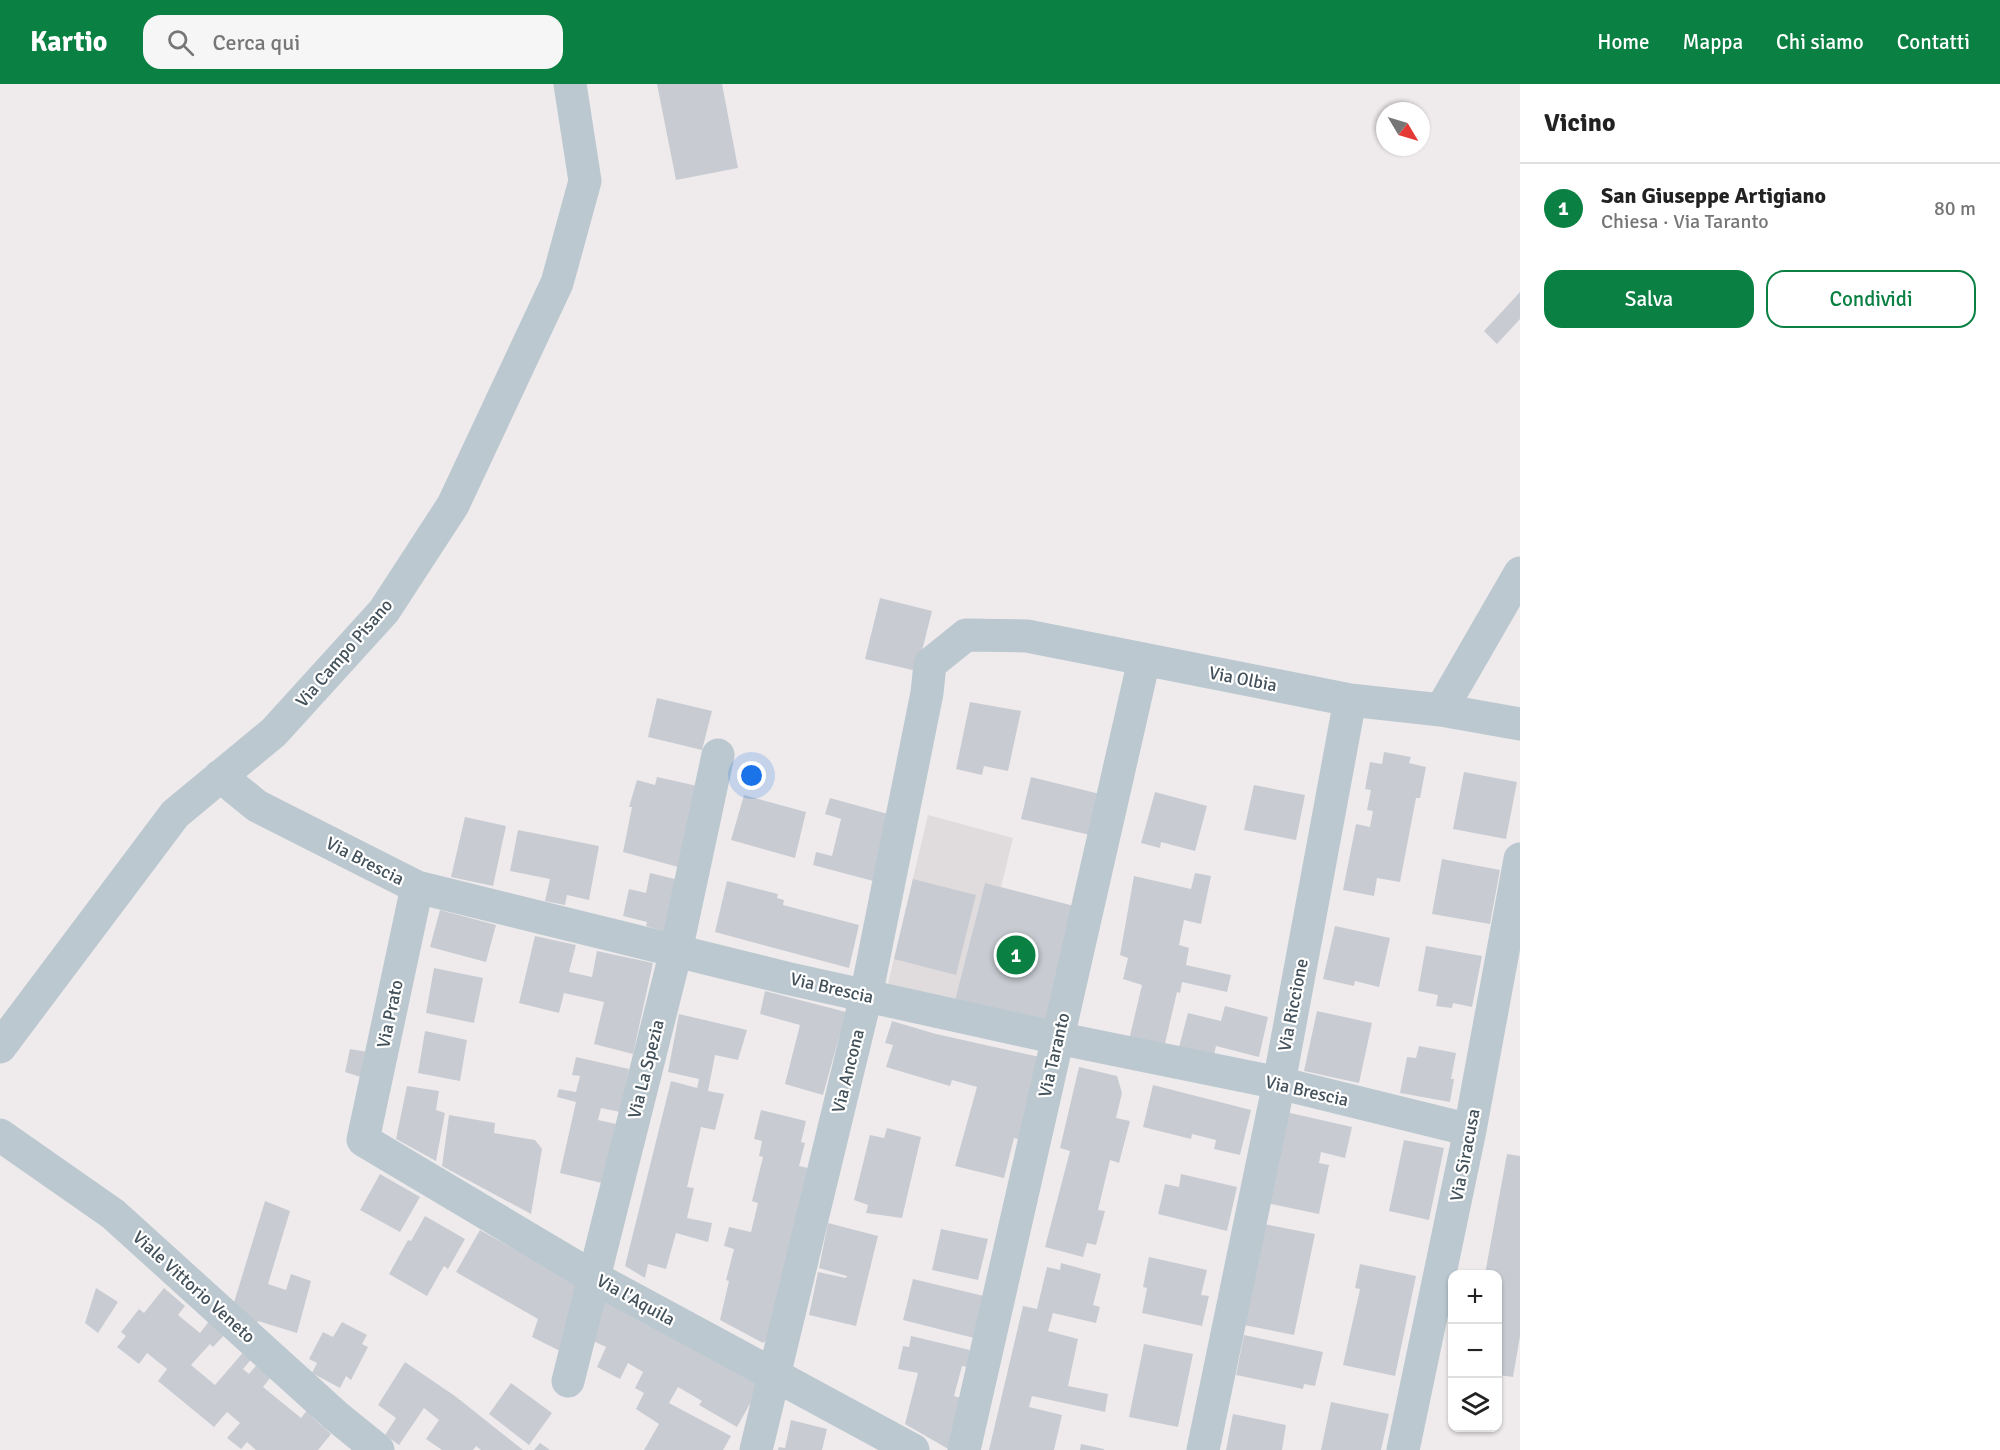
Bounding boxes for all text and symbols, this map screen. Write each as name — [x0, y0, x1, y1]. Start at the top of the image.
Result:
search box — [143, 15, 563, 69]
text: Kartio — [30, 25, 107, 59]
icon: search — [164, 26, 197, 59]
text: Cerca qui — [212, 29, 300, 56]
text: Home — [1597, 29, 1650, 55]
text: Mappa — [1683, 29, 1743, 55]
text: Chi siamo — [1776, 29, 1864, 55]
text: Contatti — [1897, 29, 1970, 55]
north arrow — [1376, 102, 1430, 156]
text: Vicino — [1544, 107, 1616, 139]
text: San Giuseppe Artigiano — [1601, 182, 1826, 209]
text: 1 — [1558, 196, 1569, 221]
text: 80 m — [1934, 196, 1976, 221]
text: Chiesa · Via Taranto — [1601, 209, 1769, 234]
button: Salva — [1544, 270, 1754, 328]
button: Condividi — [1766, 270, 1976, 328]
street label: Via Campo Pisano — [291, 594, 397, 712]
street label: Via Olbia — [1207, 662, 1279, 696]
your location — [737, 761, 766, 790]
street label: Via Brescia — [322, 832, 408, 890]
pin: 1 — [996, 932, 1036, 978]
street label: Via Riccione — [1273, 957, 1313, 1053]
street label: Via Brescia — [788, 968, 876, 1008]
street label: Via Prato — [372, 978, 408, 1050]
street label: Via Taranto — [1034, 1011, 1074, 1099]
street label: Via La Spezia — [623, 1017, 669, 1121]
street label: Via Ancona — [827, 1027, 869, 1115]
street label: Via Brescia — [1263, 1071, 1351, 1111]
street label: Via Siracusa — [1445, 1107, 1485, 1203]
street label: Viale Vittorio Veneto — [128, 1226, 260, 1348]
street label: Via l'Aquila — [593, 1269, 679, 1331]
map controls — [1448, 1270, 1502, 1432]
button: + — [1448, 1270, 1502, 1324]
button: − — [1448, 1324, 1502, 1378]
button: layers — [1448, 1378, 1502, 1432]

